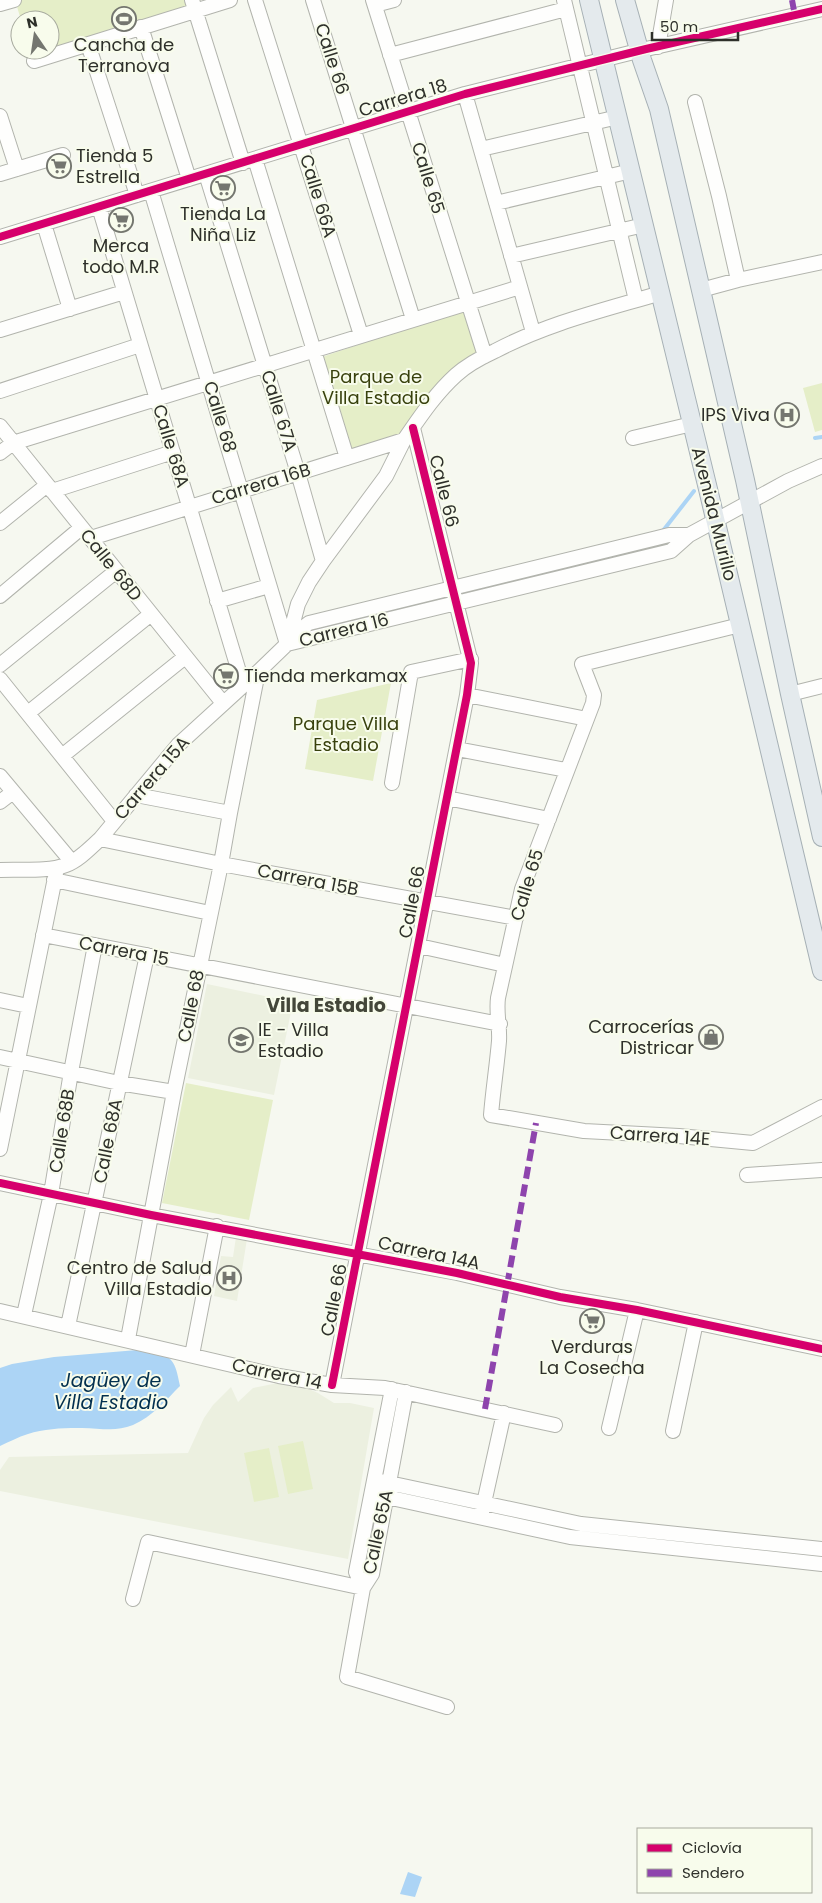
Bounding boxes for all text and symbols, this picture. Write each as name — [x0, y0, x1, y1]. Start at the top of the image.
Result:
sports icon: Cancha de Terranova — [111, 6, 137, 32]
north arrow — [10, 10, 60, 60]
scale bar — [652, 10, 738, 42]
text: N — [25, 11, 39, 33]
text: 50 m — [660, 16, 698, 37]
street label: Calle 66 — [309, 20, 356, 98]
place label: Cancha de Terranova — [74, 32, 174, 78]
street label: Carrera 18 — [355, 72, 450, 123]
street label: Calle 65 — [406, 139, 451, 217]
place label: Tienda 5 Estrella — [76, 143, 153, 189]
street label: Calle 66A — [294, 151, 343, 241]
supermarket icon: Tienda 5 Estrella — [46, 153, 72, 179]
supermarket icon: Tienda La Niña Liz — [210, 175, 236, 201]
place label: Tienda La Niña Liz — [180, 201, 266, 247]
supermarket icon: Merca todo M.R — [108, 207, 134, 233]
place label: Merca todo M.R — [83, 233, 159, 279]
park label: Parque de Villa Estadio — [322, 364, 430, 410]
street label: Calle 67A — [255, 367, 304, 455]
street label: Calle 68 — [198, 378, 243, 456]
street label: Calle 68A — [147, 401, 196, 491]
place label: IPS Viva — [701, 402, 770, 427]
hospital icon: IPS Viva — [774, 402, 800, 428]
street label: Avenida Murillo — [686, 444, 743, 583]
street label: Calle 66 — [423, 452, 466, 530]
street label: Carrera 16B — [208, 457, 314, 510]
street label: Calle 68D — [74, 523, 148, 606]
street label: Carrera 16 — [296, 606, 391, 653]
supermarket icon: Tienda merkamax — [213, 663, 239, 689]
place label: Tienda merkamax — [244, 663, 408, 688]
park label: Parque Villa Estadio — [293, 711, 399, 757]
street label: Carrera 15A — [108, 730, 195, 825]
street label: Calle 65 — [504, 846, 549, 924]
street label: Carrera 15B — [255, 857, 361, 902]
street label: Calle 66 — [392, 863, 431, 940]
street label: Carrera 15 — [77, 930, 171, 972]
street label: Calle 68 — [171, 967, 210, 1044]
district label: Villa Estadio — [266, 992, 386, 1019]
place label: Carrocerías Districar — [588, 1014, 694, 1060]
place label: IE - Villa Estadio — [258, 1017, 329, 1063]
shop icon: Carrocerías Districar — [698, 1024, 724, 1050]
school or university icon: IE - Villa Estadio — [228, 1027, 254, 1053]
street label: Calle 68B — [43, 1087, 80, 1175]
street label: Calle 68A — [87, 1096, 128, 1185]
street label: Carrera 14E — [609, 1120, 711, 1151]
street label: Carrera 14A — [376, 1230, 482, 1276]
place label: Centro de Salud Villa Estadio — [67, 1255, 212, 1301]
street label: Calle 66 — [314, 1261, 353, 1338]
hospital icon: Centro de Salud Villa Estadio — [216, 1265, 242, 1291]
supermarket icon: Verduras La Cosecha — [579, 1308, 605, 1334]
place label: Verduras La Cosecha — [539, 1334, 645, 1380]
street label: Carrera 14 — [230, 1352, 324, 1395]
water label: Jagüey de Villa Estadio — [54, 1367, 168, 1416]
street label: Calle 65A — [356, 1487, 399, 1576]
legend — [637, 1828, 812, 1893]
text: Ciclovía — [682, 1837, 742, 1858]
text: Sendero — [682, 1862, 744, 1883]

